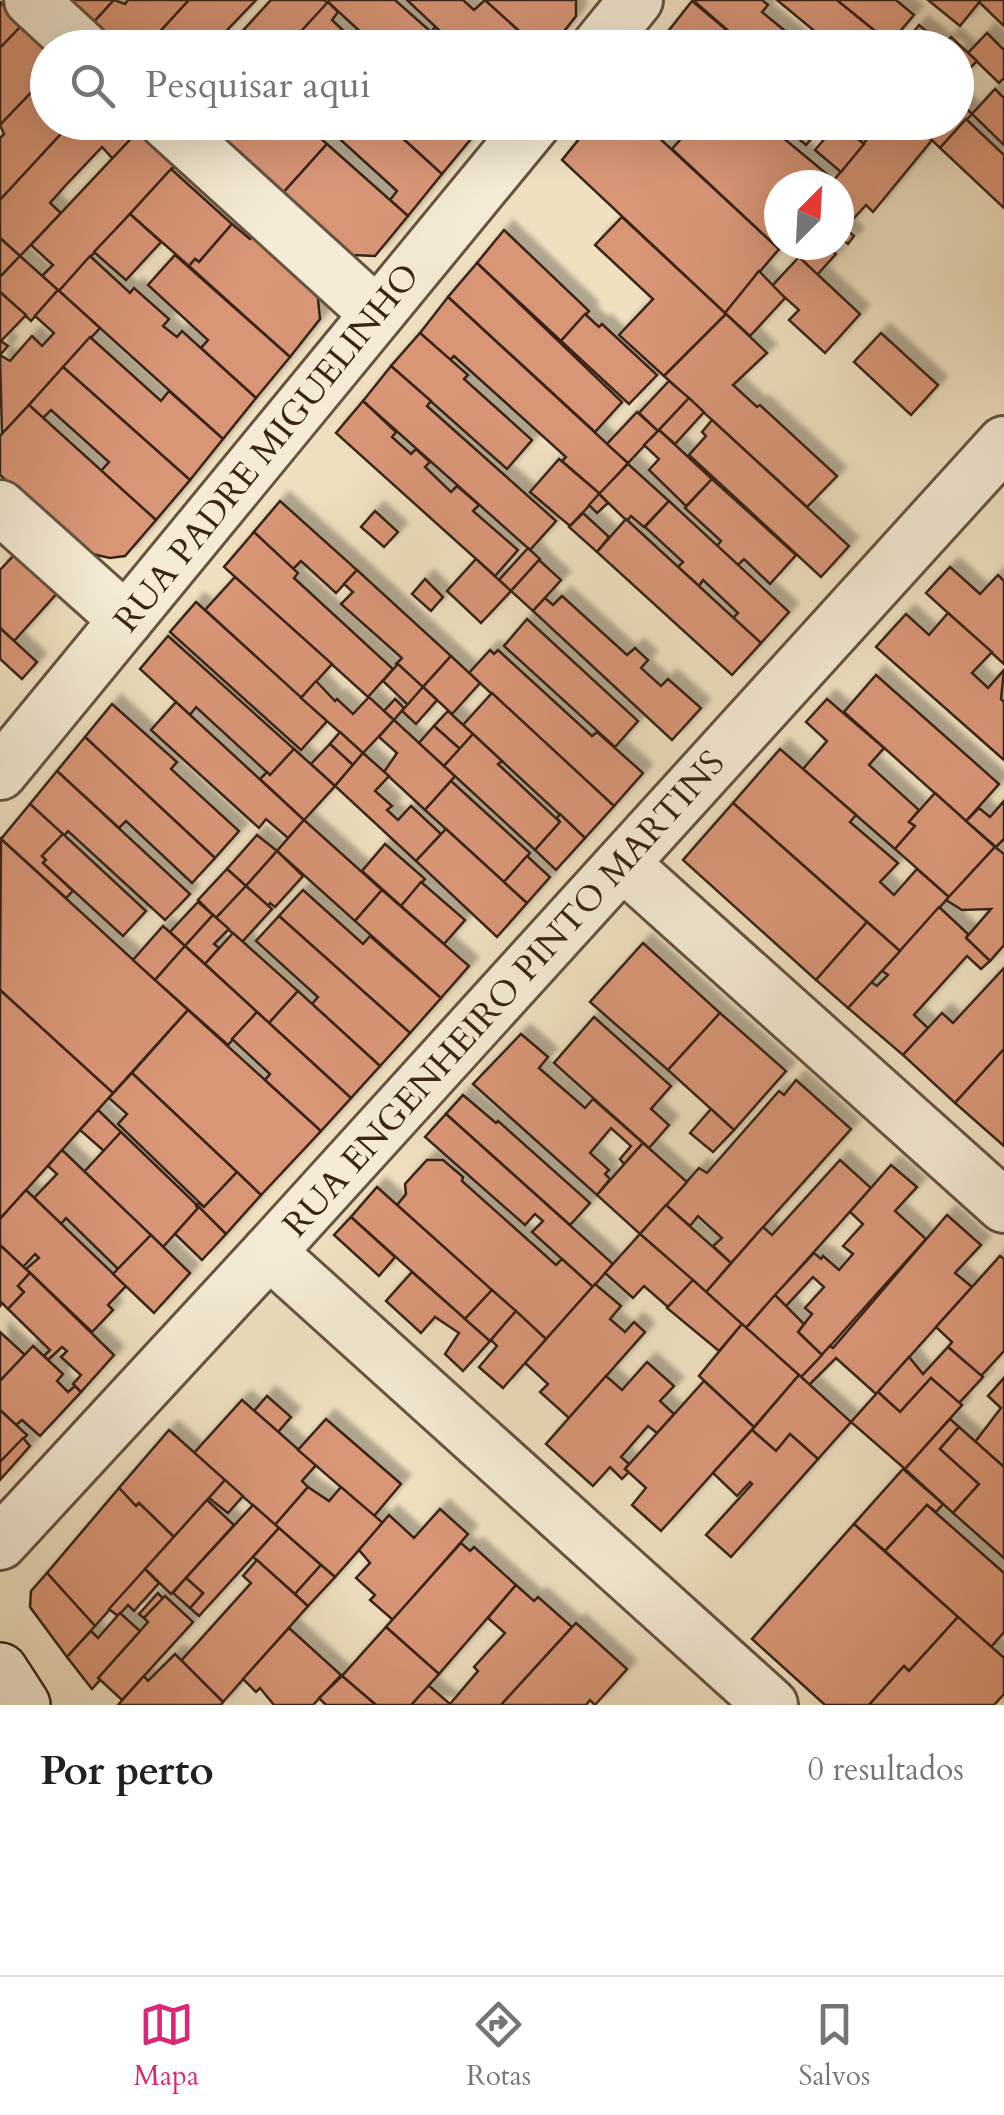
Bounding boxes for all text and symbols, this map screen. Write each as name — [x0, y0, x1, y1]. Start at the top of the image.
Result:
search box — [30, 30, 974, 140]
icon: search — [65, 58, 120, 113]
text: Pesquisar aqui — [145, 59, 371, 111]
north arrow — [764, 170, 854, 260]
street label: RUA PADRE MIGUELINHO — [103, 253, 431, 643]
street label: RUA ENGENHEIRO PINTO MARTINS — [272, 740, 736, 1248]
text: Por perto — [40, 1742, 214, 1799]
text: 0 resultados — [807, 1748, 964, 1792]
tab: Mapa — [134, 1997, 199, 2095]
tab: Rotas — [466, 1997, 531, 2095]
tab: Salvos — [798, 1997, 870, 2095]

